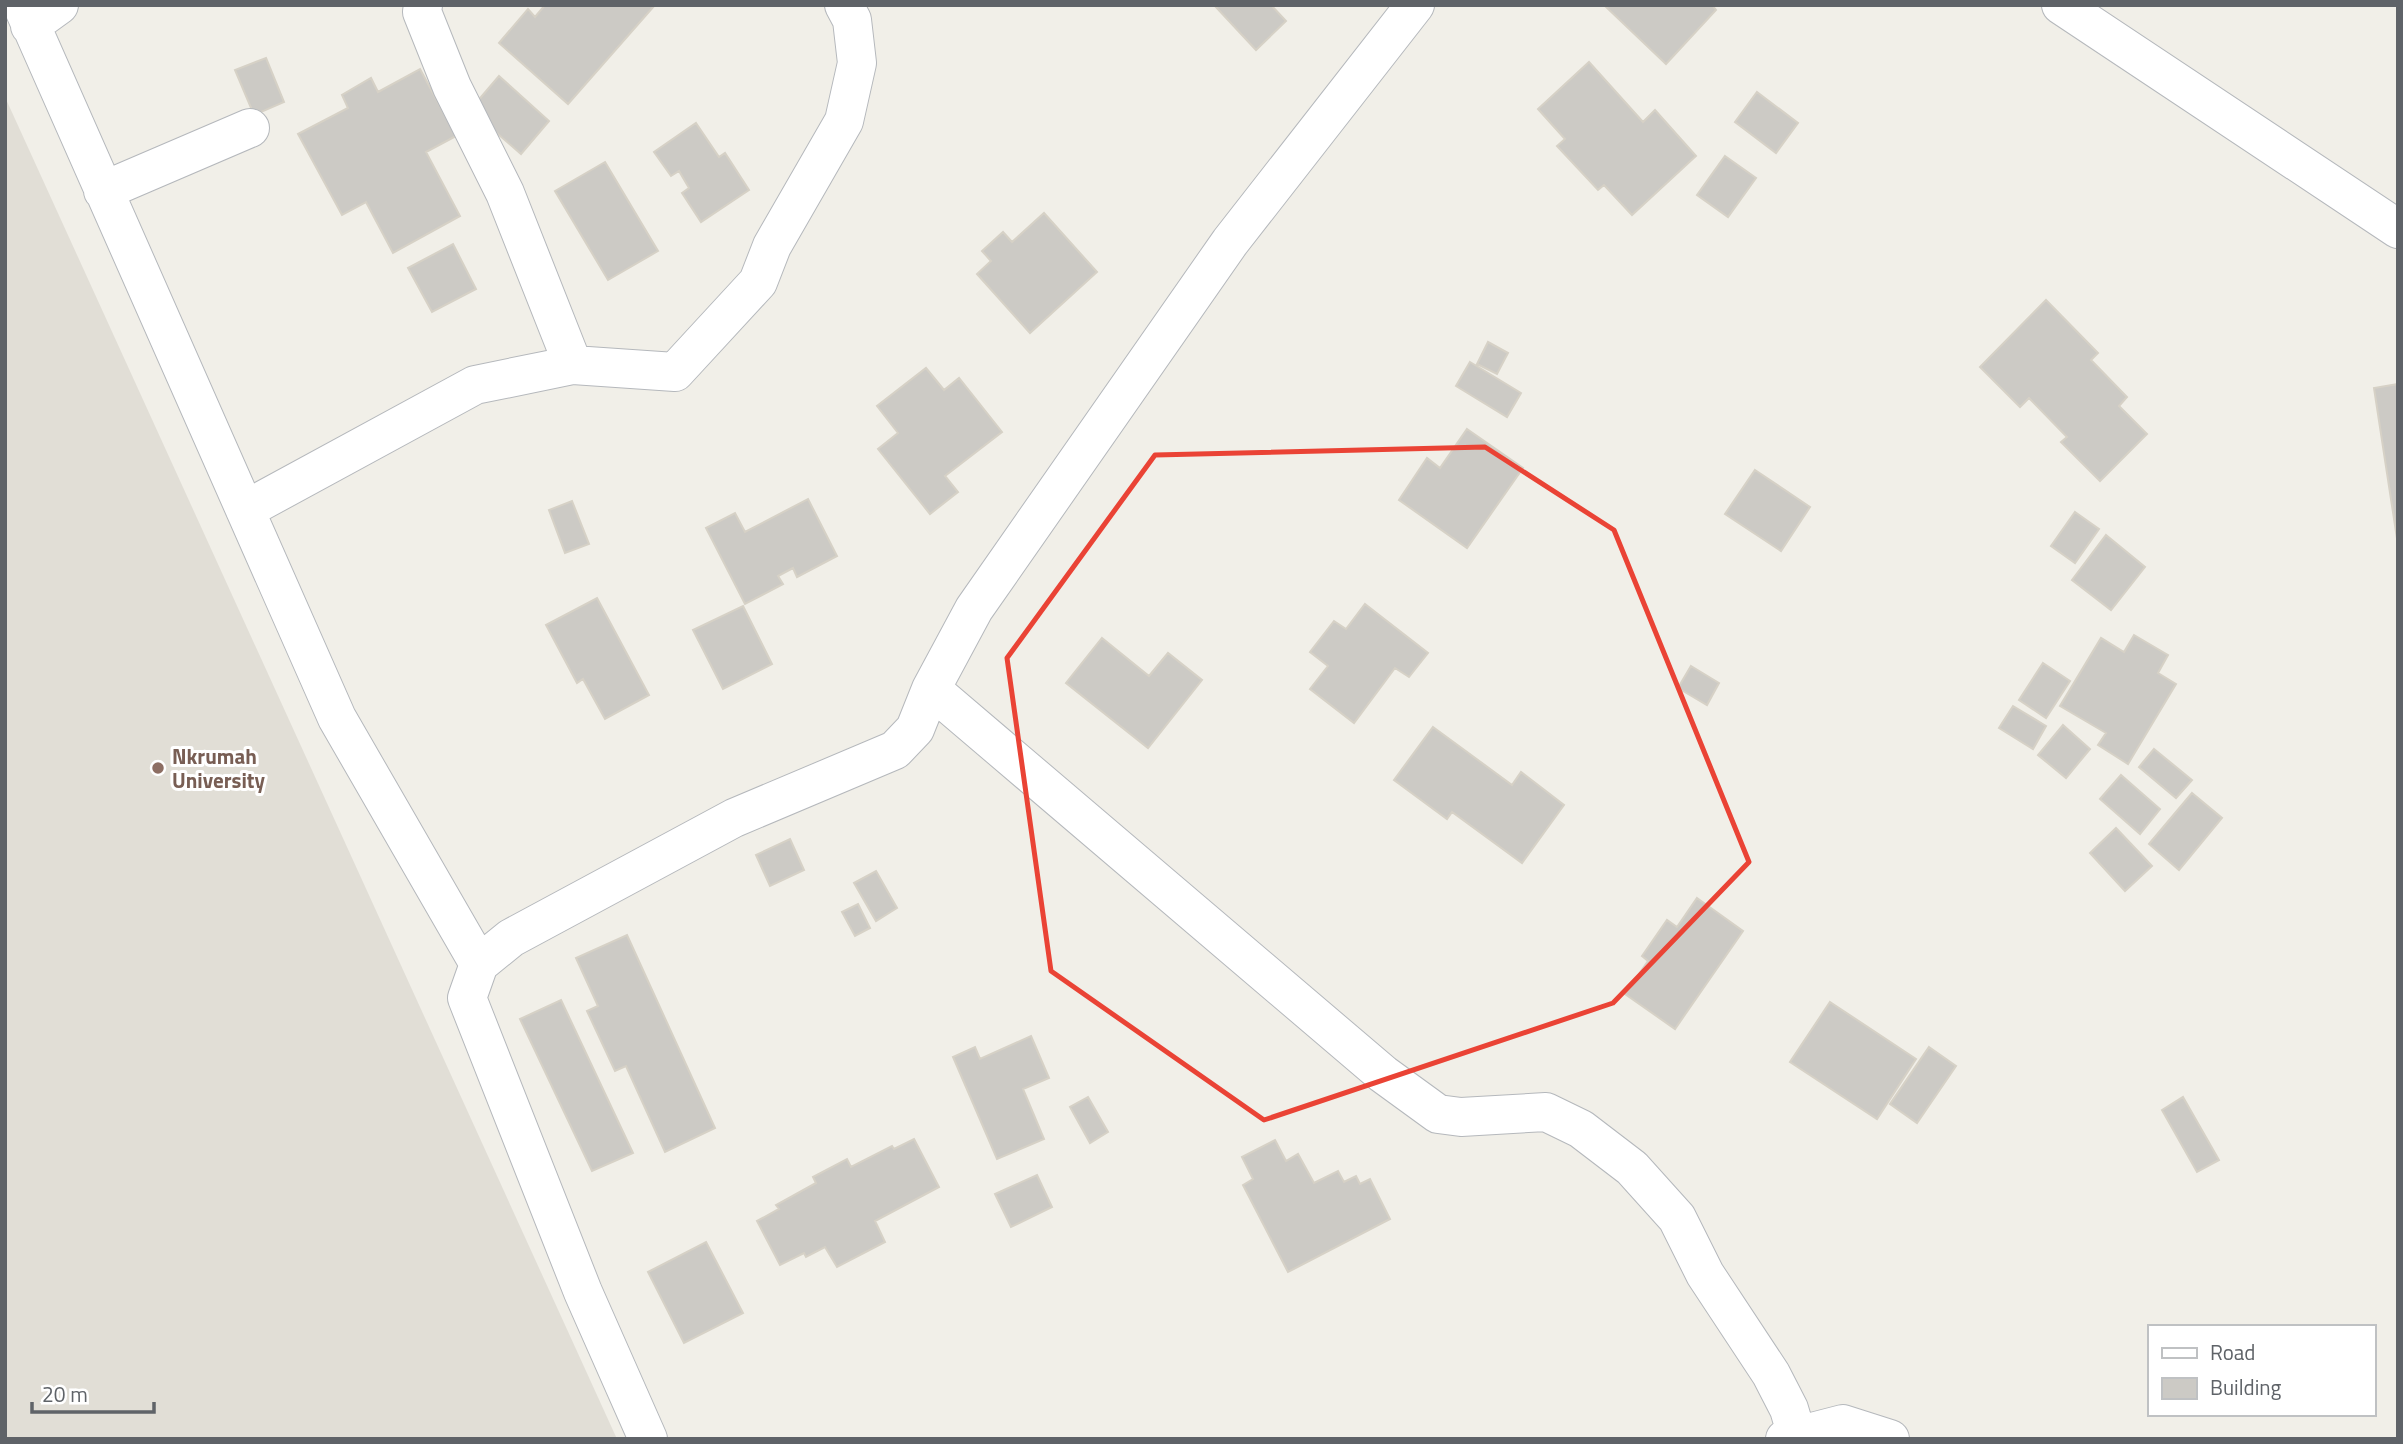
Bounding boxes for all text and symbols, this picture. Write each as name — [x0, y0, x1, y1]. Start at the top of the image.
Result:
place label: Nkrumah University — [172, 740, 265, 796]
marker: Nkrumah University — [150, 760, 166, 776]
legend — [2148, 1325, 2375, 1416]
text: Road — [2210, 1336, 2255, 1368]
scale bar — [32, 1370, 154, 1414]
text: Building — [2210, 1371, 2282, 1403]
text: 20 m — [42, 1378, 88, 1410]

